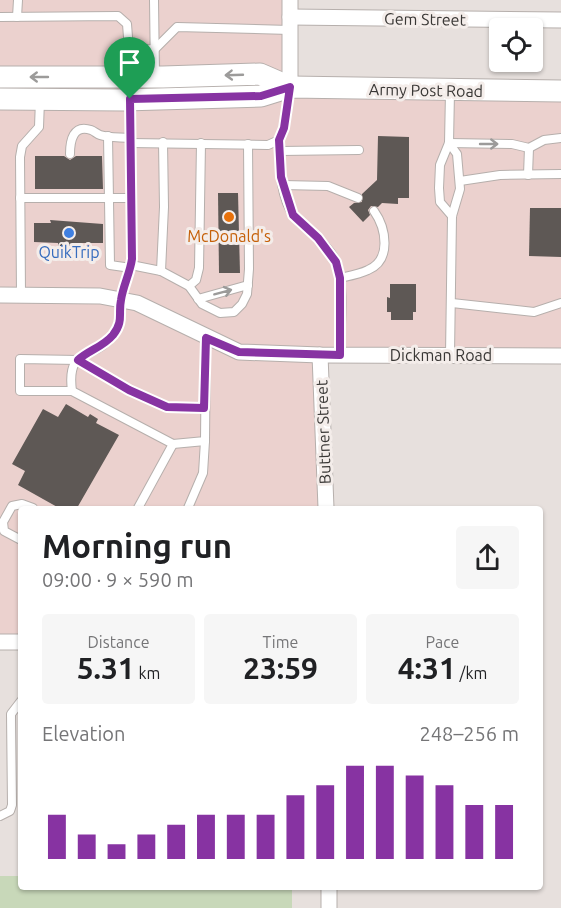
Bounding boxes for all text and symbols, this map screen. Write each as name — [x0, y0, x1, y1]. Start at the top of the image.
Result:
street label: Gem Street — [384, 9, 467, 29]
map controls — [489, 18, 543, 72]
button: locate — [489, 18, 543, 72]
pin — [104, 37, 155, 99]
icon: arrive — [113, 46, 146, 79]
one-way arrow — [225, 69, 245, 80]
one-way arrow — [30, 71, 50, 83]
street label: Army Post Road — [369, 80, 483, 100]
one-way arrow — [479, 138, 499, 150]
marker: McDonald's — [222, 210, 236, 224]
marker: QuikTrip — [62, 226, 76, 240]
place label: McDonald's — [187, 227, 271, 245]
place label: QuikTrip — [38, 243, 100, 261]
one-way arrow — [213, 286, 232, 297]
street label: Dickman Road — [390, 346, 492, 364]
street label: Buttner Street — [312, 379, 334, 484]
button: share — [456, 526, 519, 589]
text: Morning run — [42, 527, 232, 564]
text: 09:00 · 9 × 590 m — [42, 568, 194, 591]
text: Distance — [88, 633, 149, 651]
text: Time — [263, 633, 298, 651]
text: Pace — [426, 633, 459, 651]
text: 5.31 — [77, 651, 135, 685]
text: 23:59 — [243, 651, 318, 685]
text: 4:31 — [398, 651, 456, 685]
text: km — [135, 664, 160, 682]
text: /km — [456, 664, 487, 682]
text: Elevation — [42, 722, 125, 745]
text: 248–256 m — [420, 722, 519, 745]

